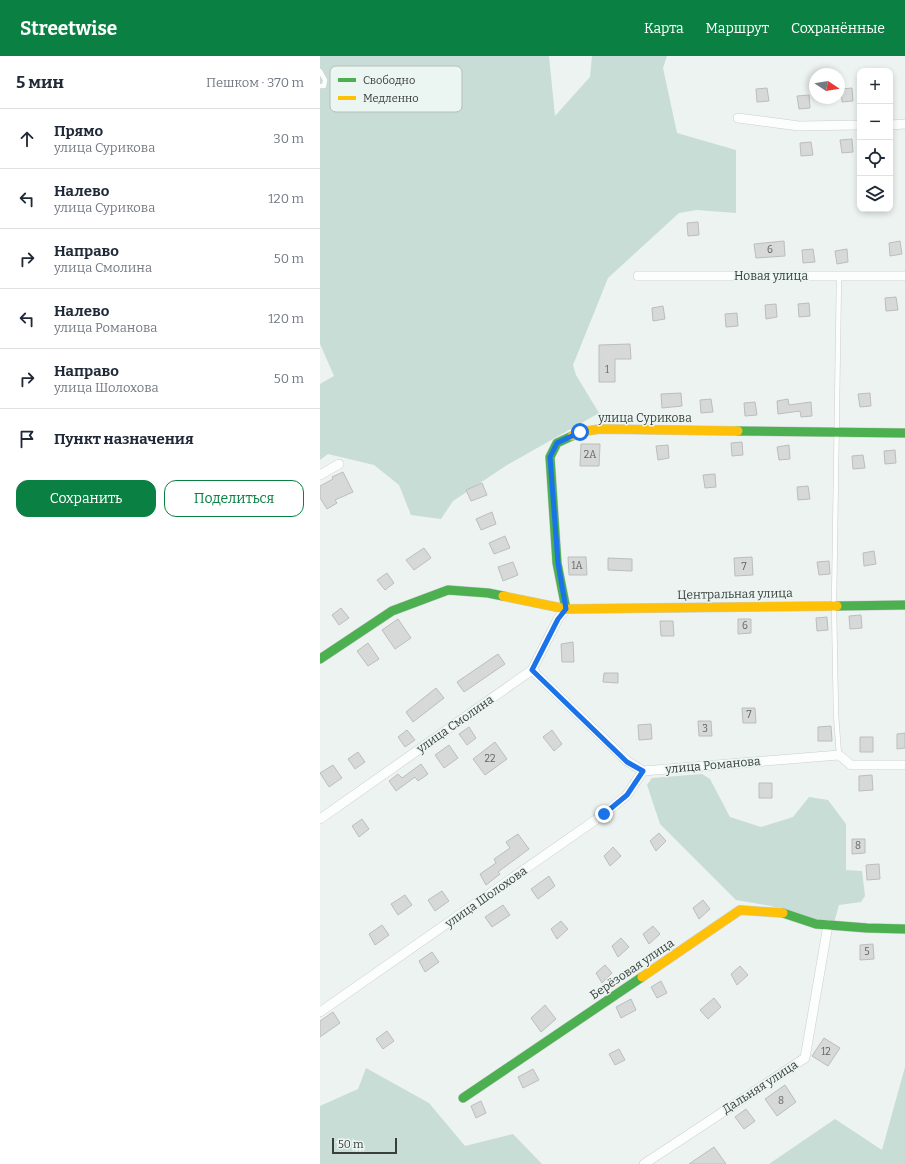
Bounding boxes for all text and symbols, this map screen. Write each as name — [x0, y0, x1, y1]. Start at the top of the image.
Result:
text: Streetwise — [20, 17, 117, 40]
text: Карта — [644, 20, 684, 37]
text: Маршрут — [706, 20, 769, 37]
text: Сохранённые — [791, 20, 885, 37]
legend — [330, 66, 462, 112]
north arrow — [809, 68, 845, 104]
map controls — [857, 68, 893, 212]
button: + — [857, 68, 893, 104]
text: 5 мин — [16, 72, 64, 93]
text: Свободно — [363, 74, 415, 87]
text: Пешком · 370 m — [206, 75, 304, 90]
text: Медленно — [363, 92, 419, 105]
button: − — [857, 104, 893, 140]
text: Прямо — [54, 122, 103, 140]
icon: ahead — [16, 128, 38, 150]
text: 30 m — [273, 131, 304, 146]
text: улица Сурикова — [54, 140, 155, 155]
button: locate — [857, 140, 893, 176]
button: layers — [857, 176, 893, 212]
text: Налево — [54, 182, 109, 200]
icon: left — [16, 188, 38, 210]
text: 120 m — [268, 191, 304, 206]
text: улица Сурикова — [54, 200, 155, 215]
text: Направо — [54, 242, 119, 260]
house number: 6 — [767, 244, 773, 256]
icon: right — [16, 248, 38, 270]
text: 50 m — [274, 251, 304, 266]
text: улица Смолина — [54, 260, 152, 275]
street label: Новая улица — [734, 269, 808, 283]
text: Налево — [54, 302, 109, 320]
icon: left — [16, 308, 38, 330]
text: 120 m — [268, 311, 304, 326]
text: улица Романова — [54, 320, 157, 335]
text: Направо — [54, 362, 119, 380]
house number: 1 — [605, 364, 609, 376]
icon: right — [16, 368, 38, 390]
text: 50 m — [274, 371, 304, 386]
text: улица Шолохова — [54, 380, 159, 395]
street label: улица Сурикова — [597, 411, 692, 425]
route start — [571, 423, 589, 441]
icon: arrive — [16, 428, 38, 450]
text: Пункт назначения — [54, 430, 194, 448]
house number: 2А — [584, 449, 597, 461]
button: Сохранить — [16, 480, 156, 517]
button: Поделиться — [164, 480, 304, 517]
house number: 1А — [571, 560, 583, 572]
house number: 7 — [741, 561, 747, 573]
street label: Центральная улица — [677, 586, 793, 602]
house number: 6 — [742, 620, 748, 632]
street label: улица Смолина — [413, 692, 496, 756]
house number: 7 — [746, 709, 752, 721]
house number: 3 — [702, 723, 708, 735]
house number: 22 — [485, 753, 495, 765]
street label: улица Романова — [664, 754, 762, 776]
route end — [595, 805, 613, 823]
house number: 8 — [855, 840, 861, 852]
street label: улица Шолохова — [442, 863, 530, 931]
street label: Берёзовая улица — [587, 936, 677, 1002]
house number: 5 — [864, 946, 870, 958]
house number: 12 — [821, 1046, 831, 1058]
street label: Дальняя улица — [720, 1057, 801, 1117]
house number: 8 — [778, 1095, 784, 1107]
scale bar — [332, 1136, 397, 1155]
text: 50 m — [338, 1138, 364, 1151]

